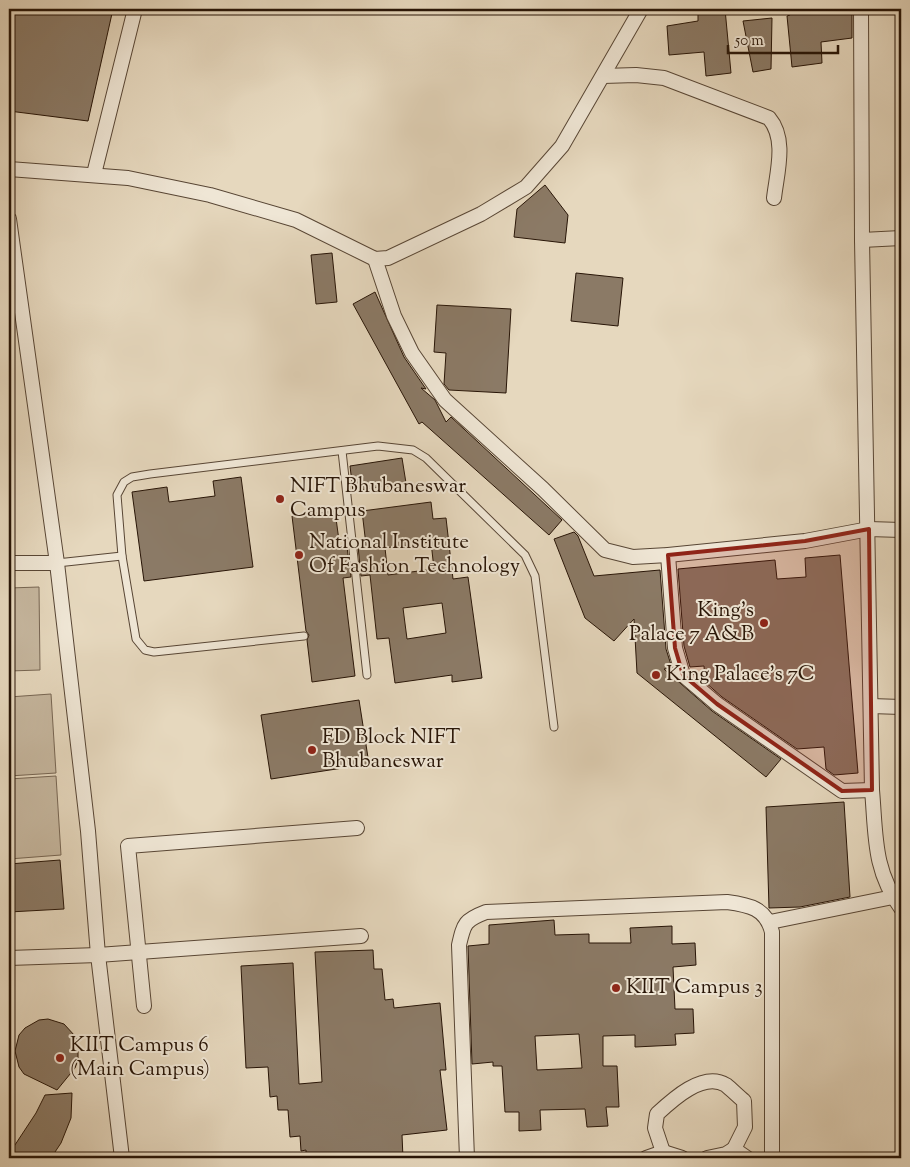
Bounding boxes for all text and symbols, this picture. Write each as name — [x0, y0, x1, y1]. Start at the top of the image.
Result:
scale bar — [728, 22, 838, 54]
text: 50 m — [734, 31, 764, 52]
place label: NIFT Bhubaneswar Campus — [290, 472, 466, 526]
marker: NIFT Bhubaneswar Campus — [274, 493, 286, 505]
place label: National Institute Of Fashion Technology — [309, 528, 521, 582]
marker: National Institute Of Fashion Technology — [293, 549, 305, 561]
place label: King's Palace 7 A&B — [629, 596, 754, 650]
marker: King's Palace 7 A&B — [758, 617, 770, 629]
place label: King Palace's 7C — [666, 660, 815, 690]
marker: King Palace's 7C — [650, 669, 662, 681]
place label: FD Block NIFT Bhubaneswar — [322, 723, 461, 777]
marker: FD Block NIFT Bhubaneswar — [306, 744, 318, 756]
place label: KIIT Campus 3 — [626, 973, 763, 1003]
marker: KIIT Campus 3 — [610, 982, 622, 994]
place label: KIIT Campus 6 (Main Campus) — [70, 1031, 210, 1085]
marker: KIIT Campus 6 (Main Campus) — [54, 1052, 66, 1064]

